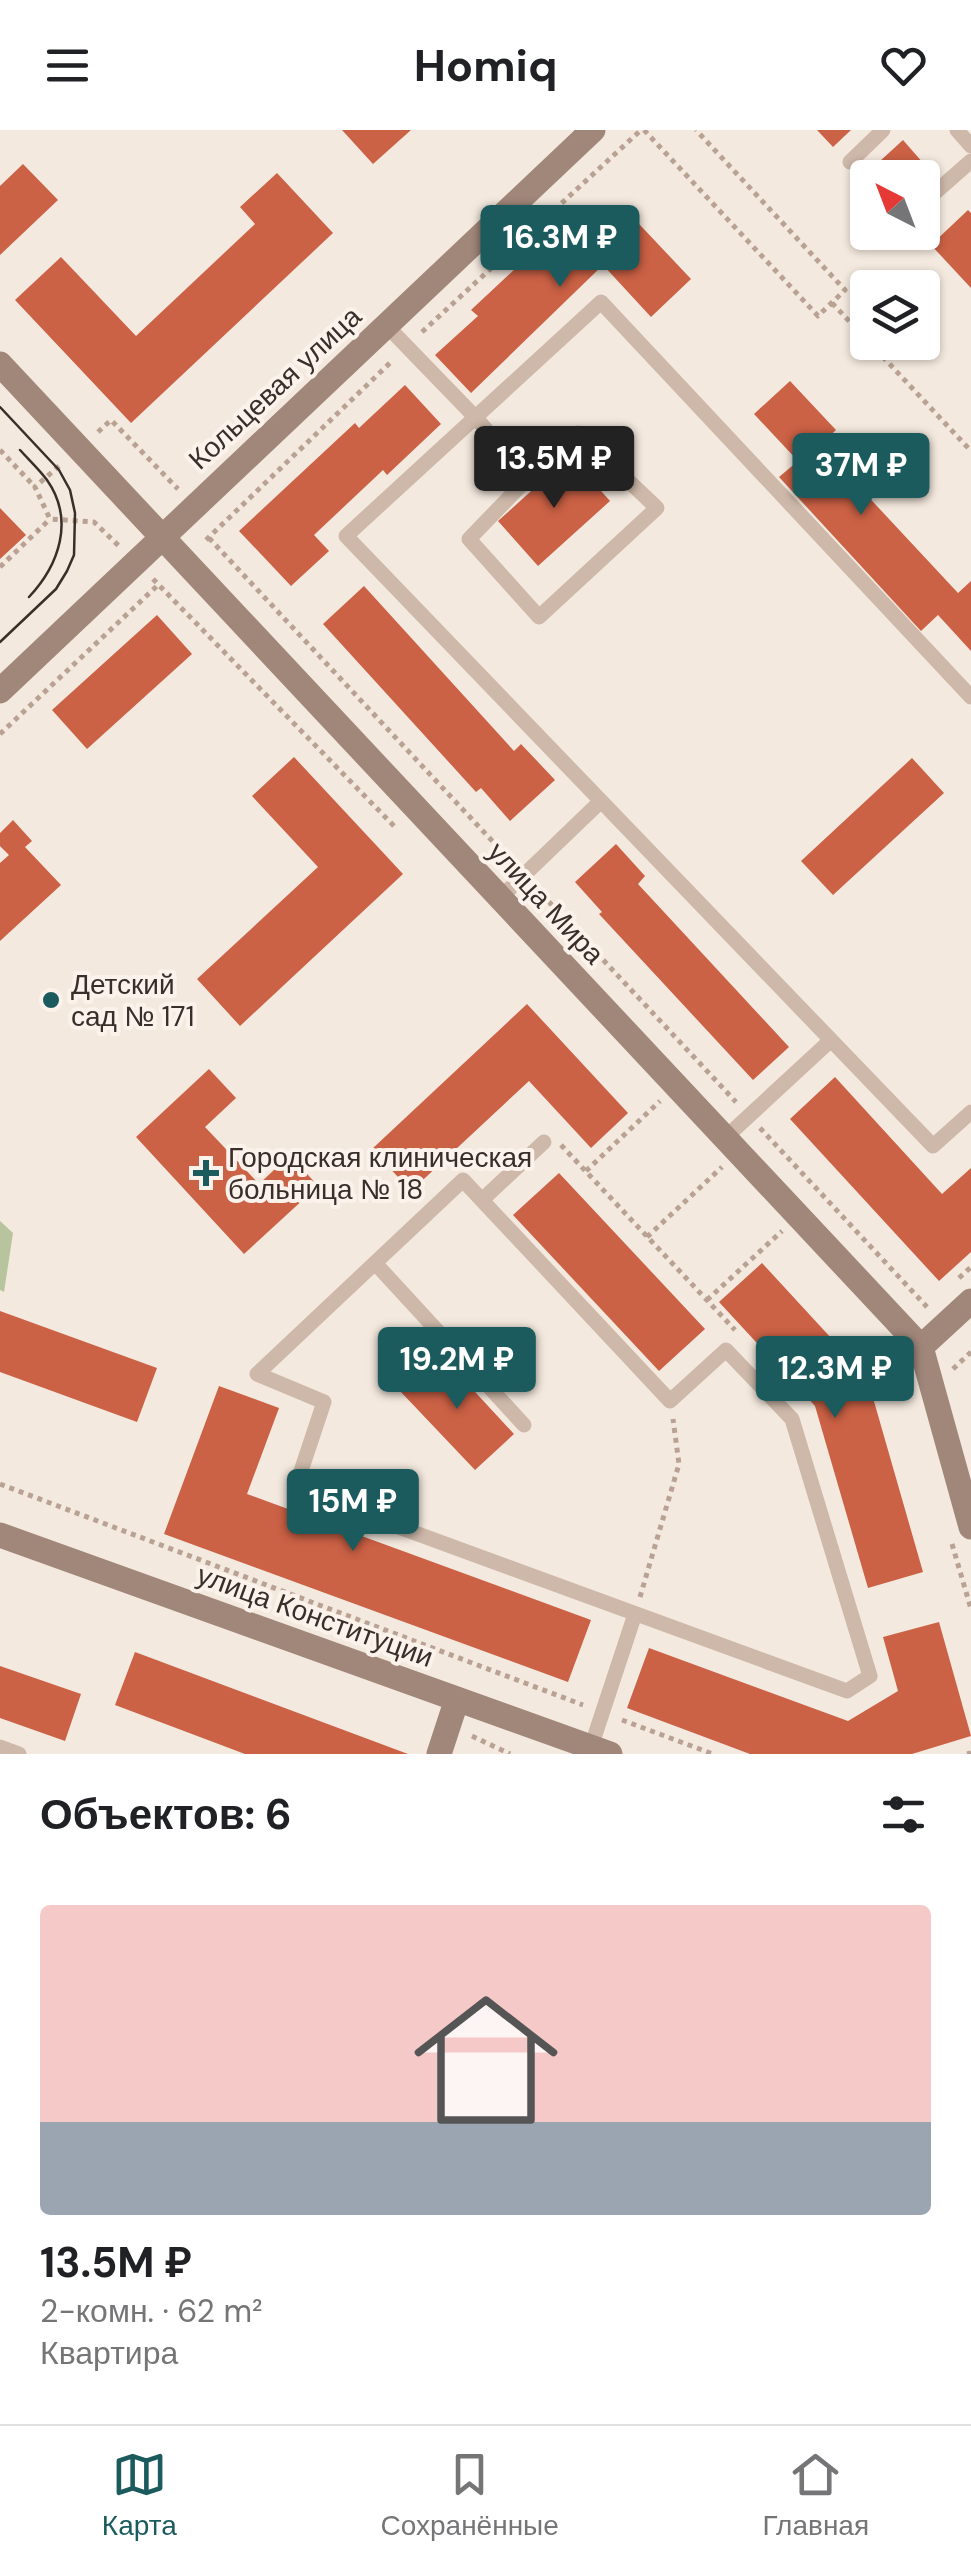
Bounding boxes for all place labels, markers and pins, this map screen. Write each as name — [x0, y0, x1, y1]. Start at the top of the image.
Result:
pin: 16.3M ₽ — [468, 205, 652, 290]
pin: 13.5M ₽ — [462, 426, 646, 511]
pin: 37M ₽ — [791, 433, 931, 518]
place label: Детский сад № 171 — [71, 966, 194, 1035]
marker: Детский сад № 171 — [40, 989, 62, 1011]
place label: Городская клиническая больница № 18 — [228, 1139, 532, 1208]
marker: Городская клиническая больница № 18 — [193, 1160, 219, 1186]
pin: 19.2M ₽ — [365, 1327, 549, 1412]
pin: 12.3M ₽ — [743, 1336, 927, 1421]
pin: 15M ₽ — [283, 1469, 423, 1554]

